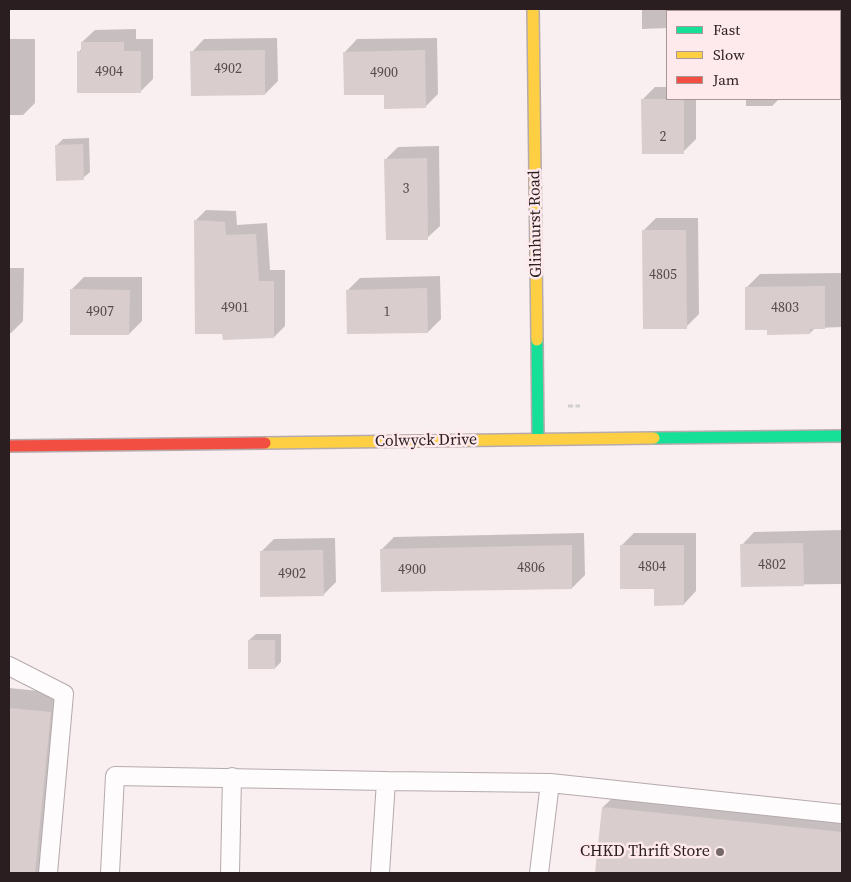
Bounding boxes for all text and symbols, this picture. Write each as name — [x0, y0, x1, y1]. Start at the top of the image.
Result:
legend — [666, 10, 841, 100]
text: Fast — [713, 19, 740, 40]
text: Slow — [713, 44, 745, 65]
house number: 4902 — [214, 61, 242, 77]
house number: 4904 — [95, 64, 123, 80]
house number: 4900 — [370, 65, 398, 81]
text: Jam — [713, 69, 739, 90]
house number: 2 — [660, 129, 666, 145]
street label: Glinhurst Road — [525, 170, 547, 278]
house number: 3 — [403, 181, 409, 197]
house number: 4805 — [649, 267, 677, 283]
house number: 4901 — [221, 300, 249, 316]
house number: 4803 — [771, 300, 799, 316]
house number: 4907 — [86, 304, 114, 320]
house number: 1 — [384, 304, 390, 320]
street label: Colwyck Drive — [375, 431, 477, 451]
house number: 4802 — [758, 557, 786, 573]
house number: 4804 — [638, 559, 666, 575]
house number: 4806 — [517, 560, 545, 576]
house number: 4900 — [398, 562, 426, 578]
house number: 4902 — [278, 566, 306, 582]
place label: CHKD Thrift Store — [580, 842, 710, 862]
marker: CHKD Thrift Store — [714, 846, 726, 858]

